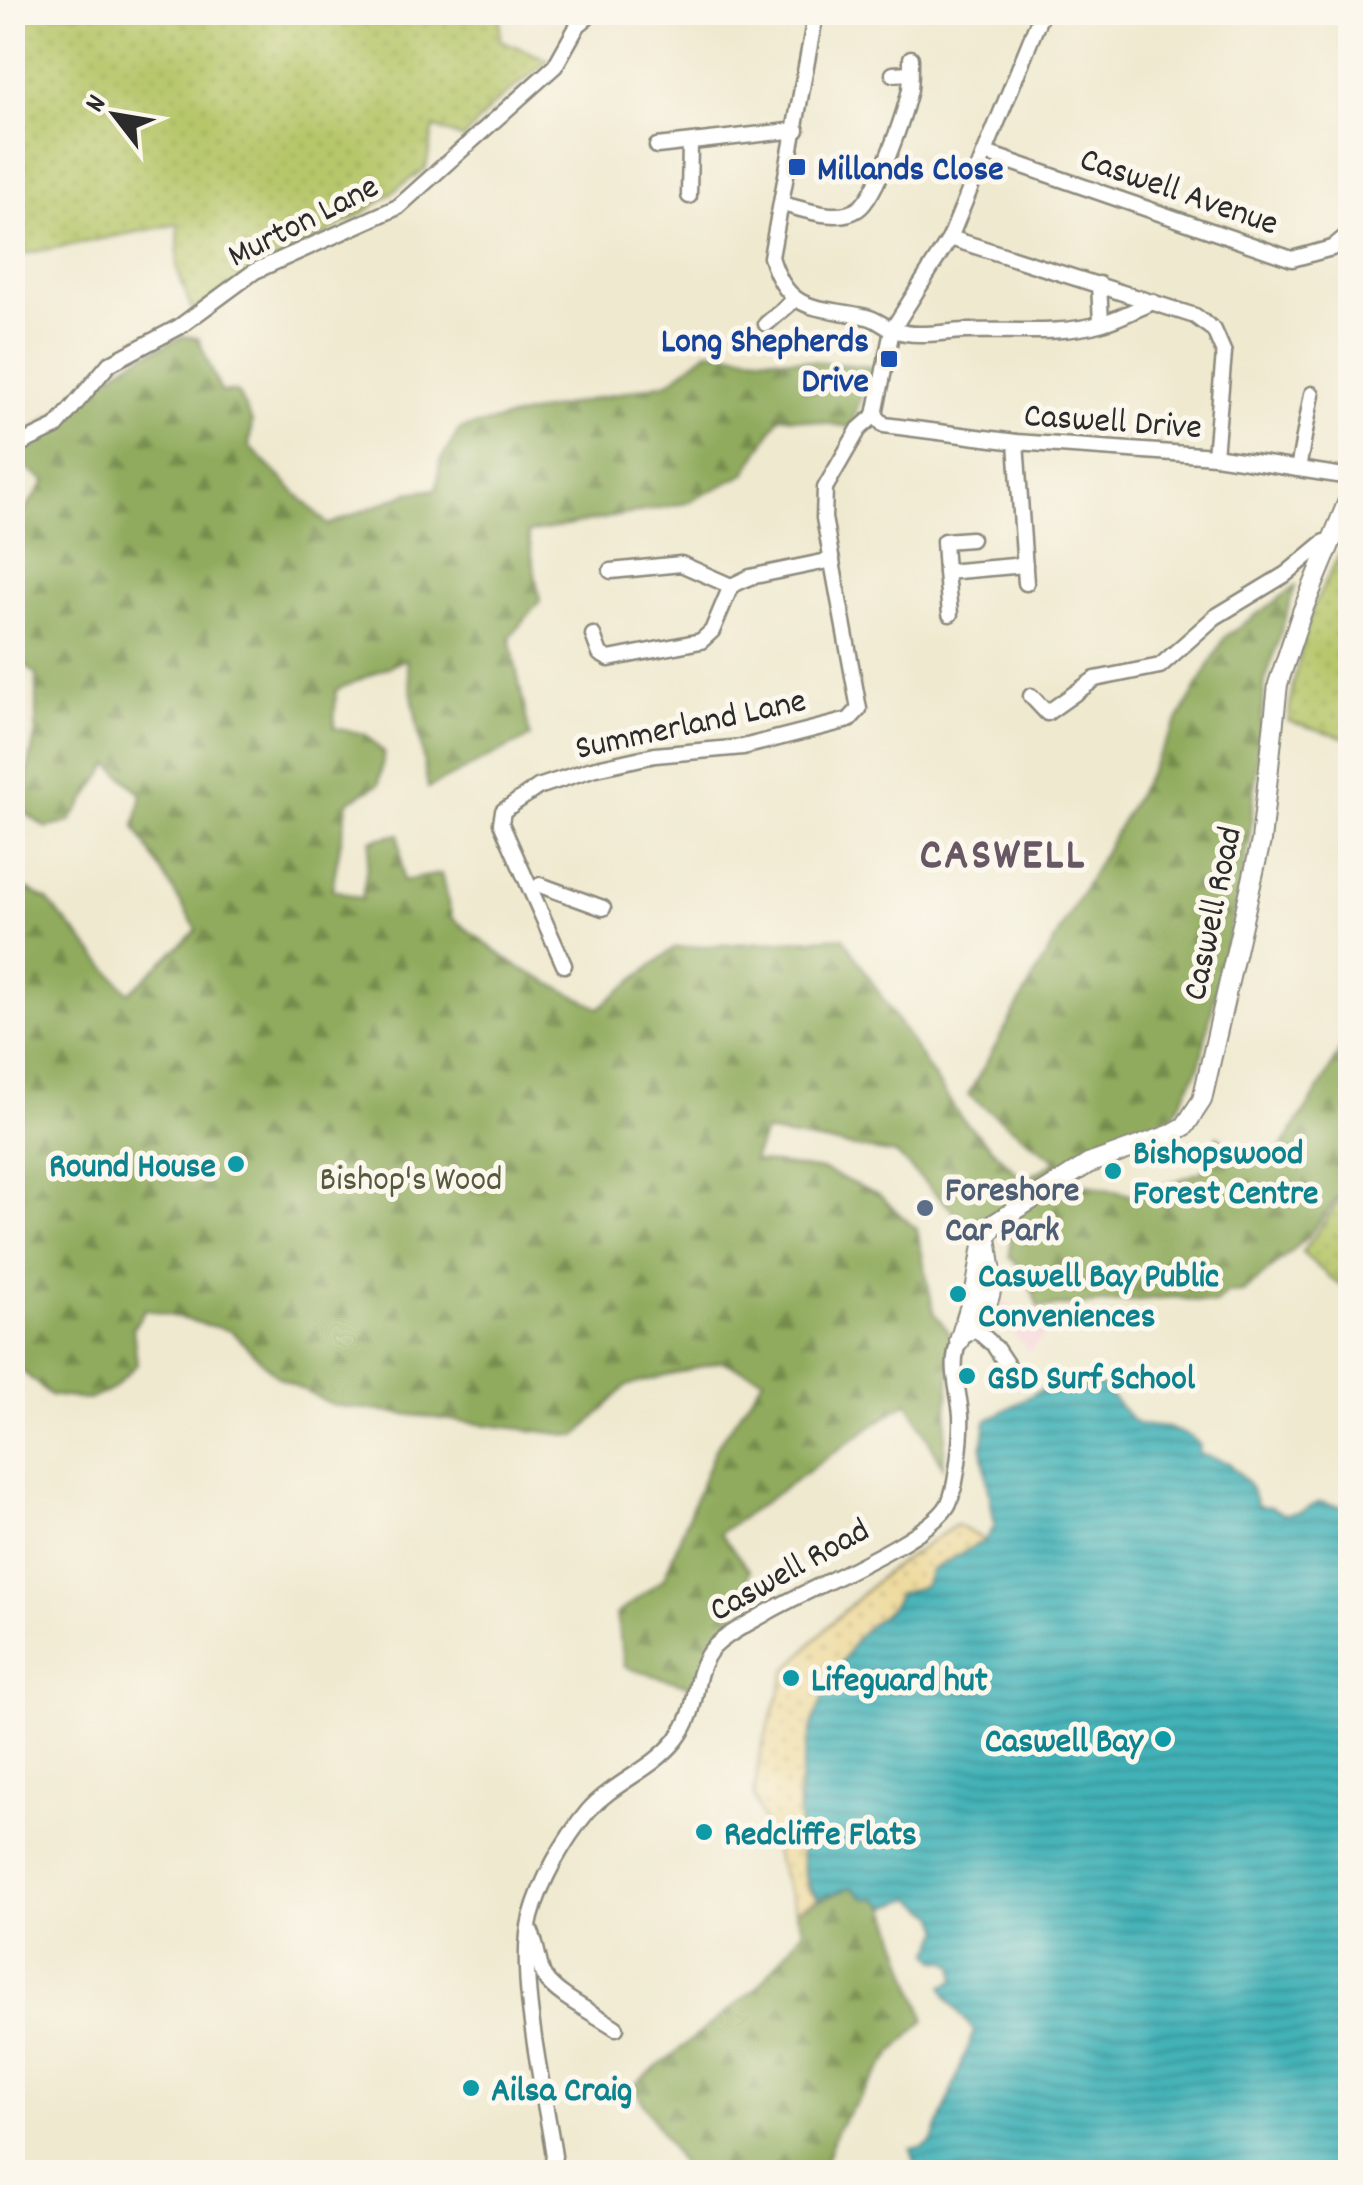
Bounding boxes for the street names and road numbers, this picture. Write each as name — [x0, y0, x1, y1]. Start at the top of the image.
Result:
street label: Caswell Avenue — [1072, 136, 1284, 251]
street label: Murton Lane — [220, 164, 388, 283]
street label: Caswell Drive — [1022, 393, 1203, 455]
street label: Summerland Lane — [571, 678, 811, 776]
street label: Caswell Road — [1172, 823, 1258, 1006]
street label: Caswell Road — [701, 1508, 880, 1637]

